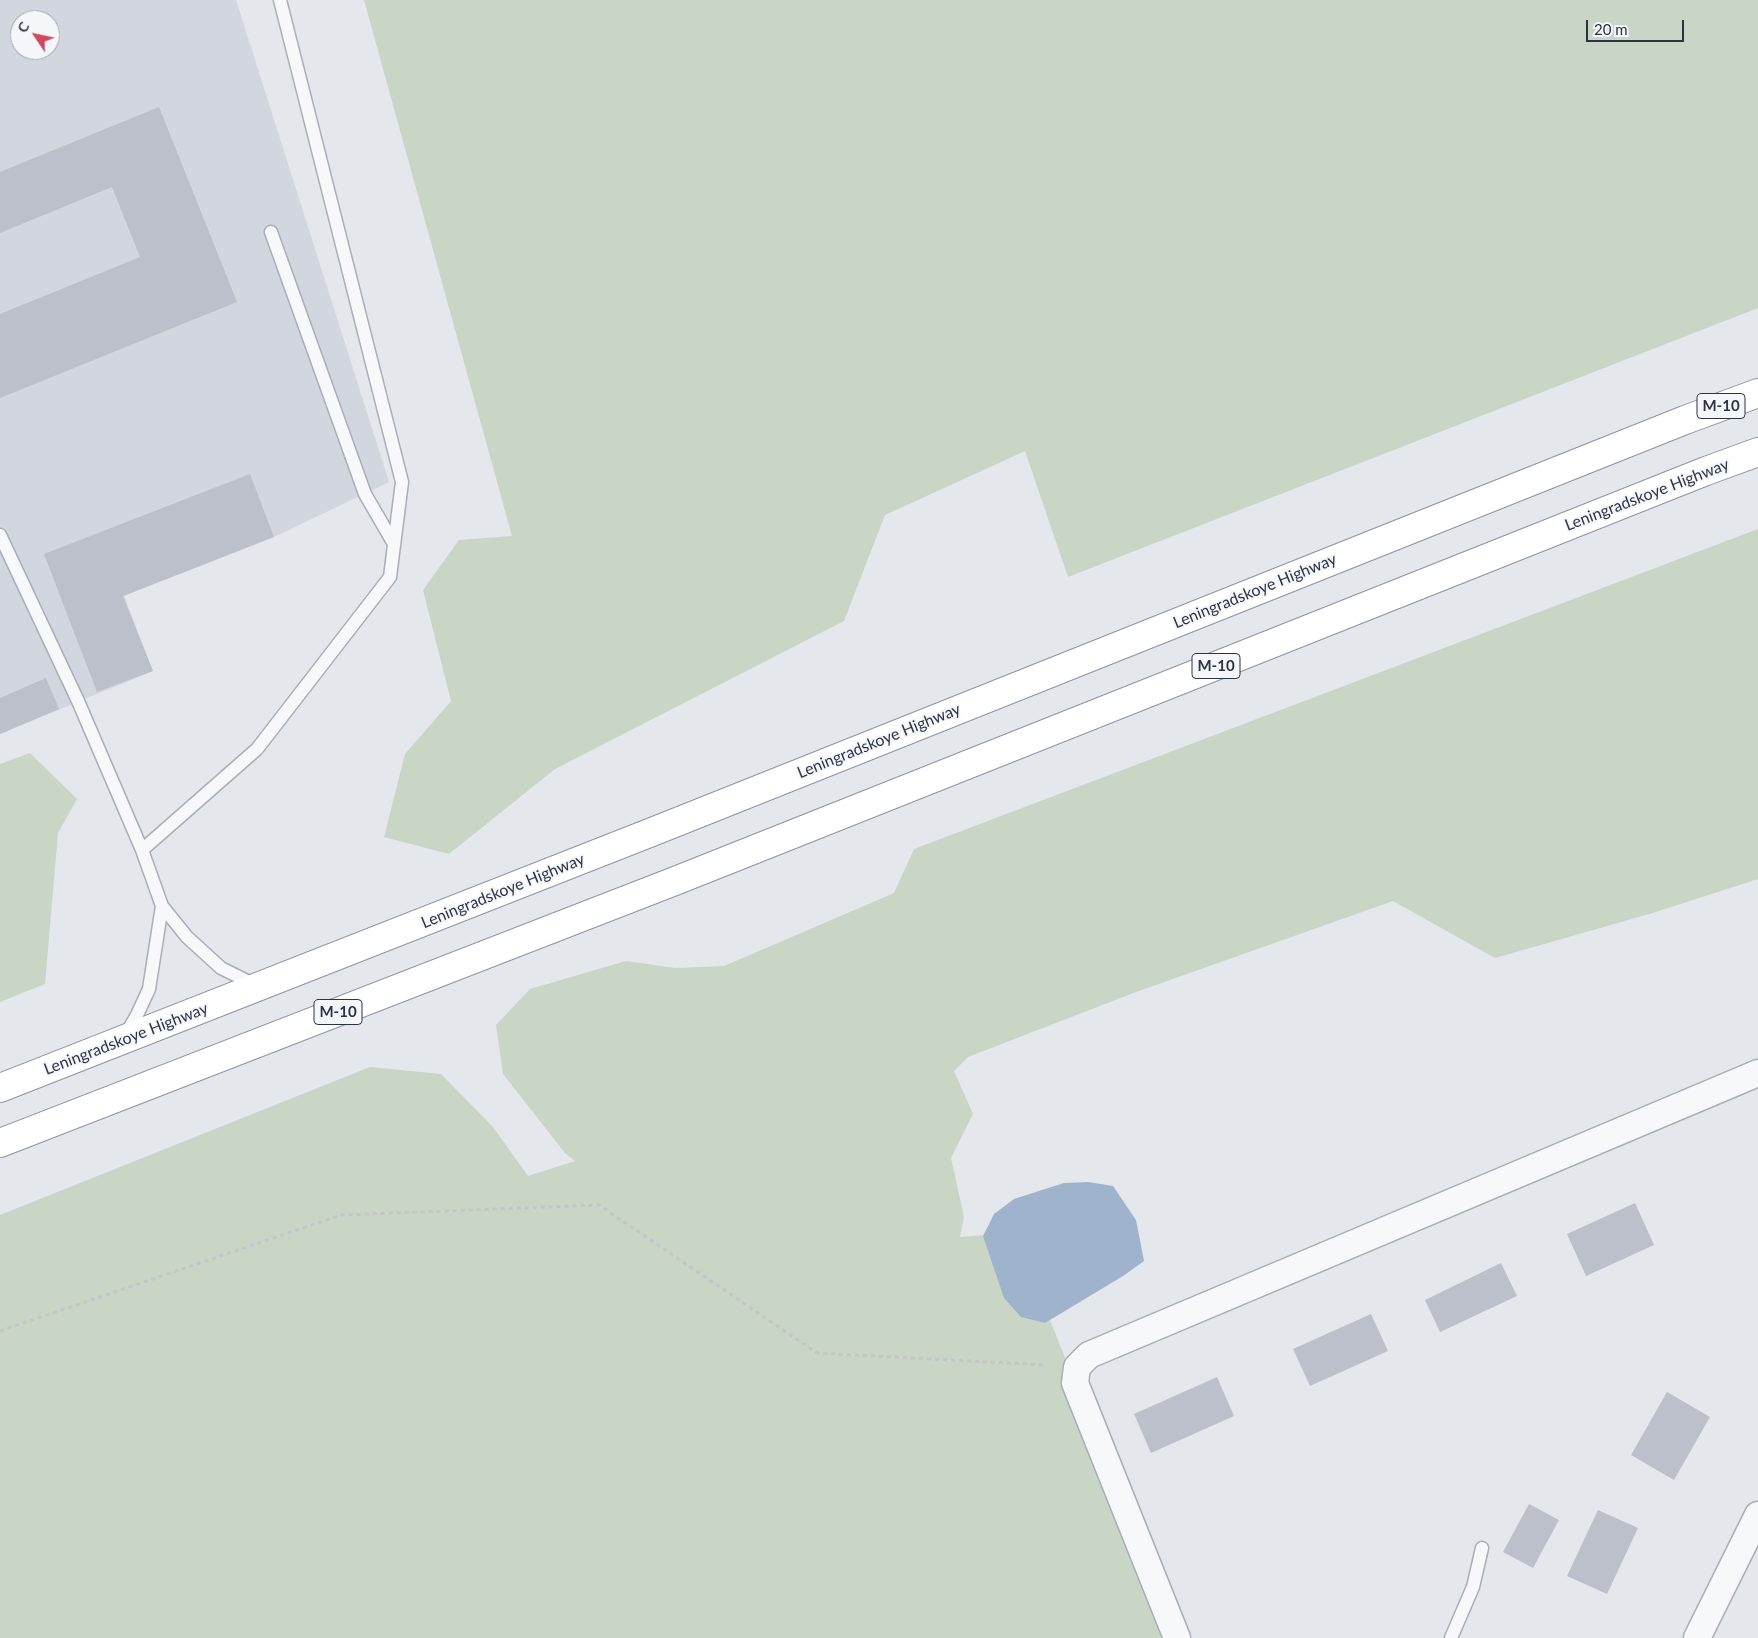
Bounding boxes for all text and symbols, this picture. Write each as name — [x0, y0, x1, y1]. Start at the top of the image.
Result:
north arrow — [10, 10, 60, 60]
scale bar — [1588, 10, 1686, 42]
text: С — [13, 18, 33, 35]
text: 20 m — [1594, 20, 1628, 38]
road number: М-10 — [1697, 394, 1745, 418]
street label: Leningradskoye Highway — [1562, 455, 1732, 535]
street label: Leningradskoye Highway — [1171, 549, 1339, 633]
road number: М-10 — [1192, 654, 1240, 678]
street label: Leningradskoye Highway — [795, 699, 963, 783]
street label: Leningradskoye Highway — [419, 849, 587, 933]
street label: Leningradskoye Highway — [41, 999, 211, 1079]
road number: М-10 — [314, 1000, 362, 1024]

